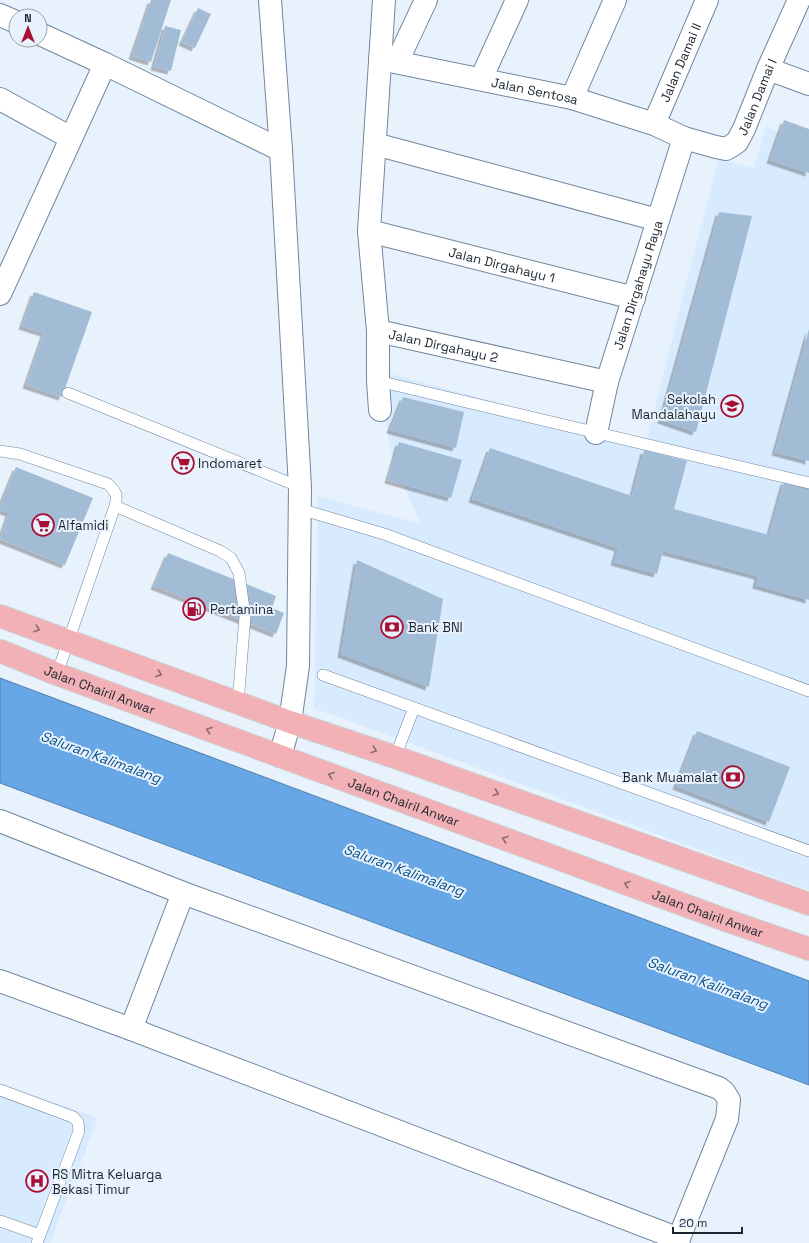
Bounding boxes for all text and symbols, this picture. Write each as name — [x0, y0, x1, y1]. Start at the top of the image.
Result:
north arrow — [8, 8, 48, 48]
text: N — [24, 11, 32, 25]
street label: Jalan Damai II — [656, 20, 705, 105]
street label: Jalan Damai I — [734, 56, 781, 139]
street label: Jalan Sentosa — [490, 74, 581, 109]
street label: Jalan Dirgahayu Raya — [610, 218, 667, 352]
street label: Jalan Dirgahayu 1 — [447, 243, 557, 287]
street label: Jalan Dirgahayu 2 — [387, 326, 500, 367]
place label: Sekolah Mandalahayu — [632, 391, 716, 423]
school or university icon: Sekolah Mandalahayu — [719, 393, 745, 419]
supermarket icon: Indomaret — [170, 450, 196, 476]
place label: Indomaret — [198, 455, 262, 472]
supermarket icon: Alfamidi — [30, 512, 56, 538]
place label: Alfamidi — [58, 517, 108, 534]
fuel station icon: Pertamina — [181, 596, 207, 622]
place label: Pertamina — [210, 601, 274, 618]
bank icon: Bank BNI — [379, 614, 405, 640]
place label: Bank BNI — [408, 619, 463, 636]
one-way arrow — [33, 625, 40, 633]
street label: Jalan Chairil Anwar — [42, 662, 158, 718]
one-way arrow — [155, 669, 162, 677]
one-way arrow — [205, 726, 212, 734]
water label: Saluran Kalimalang — [38, 727, 164, 787]
one-way arrow — [370, 745, 377, 754]
bank icon: Bank Muamalat — [720, 764, 746, 790]
place label: Bank Muamalat — [622, 769, 718, 786]
one-way arrow — [327, 771, 334, 779]
street label: Jalan Chairil Anwar — [346, 774, 462, 830]
one-way arrow — [493, 789, 500, 797]
one-way arrow — [502, 836, 509, 844]
water label: Saluran Kalimalang — [341, 840, 467, 900]
one-way arrow — [624, 881, 631, 889]
street label: Jalan Chairil Anwar — [650, 886, 766, 942]
water label: Saluran Kalimalang — [645, 953, 771, 1013]
place label: RS Mitra Keluarga Bekasi Timur — [52, 1166, 162, 1198]
hospital icon: RS Mitra Keluarga Bekasi Timur — [24, 1168, 50, 1194]
scale bar — [673, 1209, 742, 1235]
text: 20 m — [679, 1215, 707, 1231]

